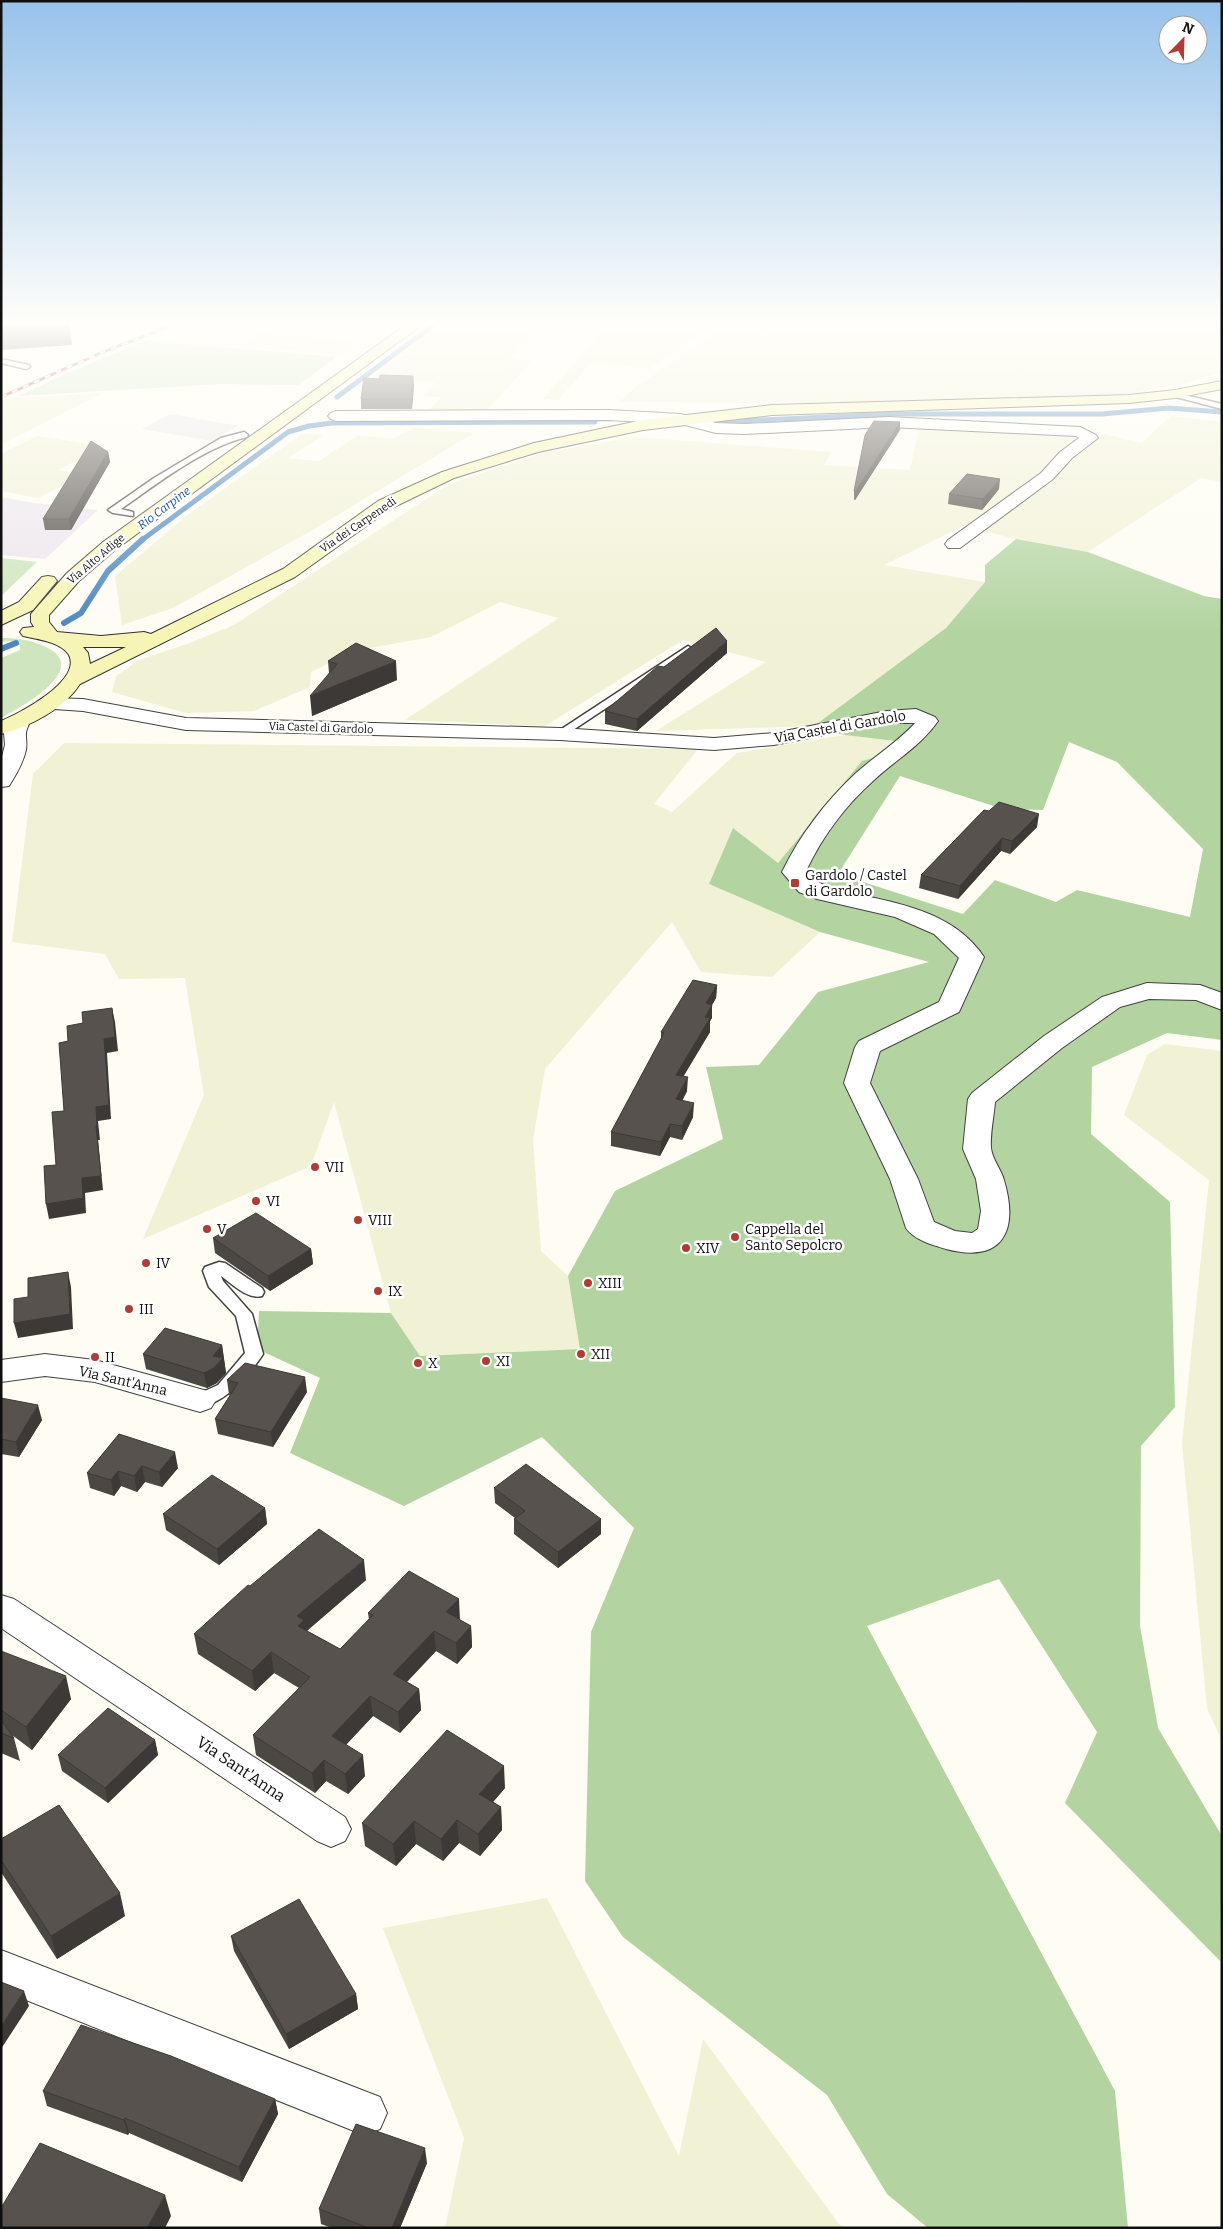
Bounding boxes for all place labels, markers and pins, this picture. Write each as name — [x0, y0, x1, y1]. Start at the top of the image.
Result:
place label: Gardolo / Castel di Gardolo — [805, 867, 907, 900]
marker: Gardolo / Castel di Gardolo — [789, 877, 801, 889]
place label: VII — [325, 1159, 344, 1176]
marker: VII — [309, 1161, 321, 1173]
place label: VI — [266, 1193, 280, 1210]
marker: VI — [250, 1195, 262, 1207]
place label: VIII — [368, 1212, 392, 1229]
marker: VIII — [352, 1214, 364, 1226]
place label: V — [217, 1221, 227, 1238]
place label: Cappella del Santo Sepolcro — [745, 1221, 843, 1254]
marker: V — [201, 1223, 213, 1235]
marker: Cappella del Santo Sepolcro — [729, 1231, 741, 1243]
place label: XIV — [696, 1240, 720, 1257]
marker: XIV — [680, 1242, 692, 1254]
place label: IV — [156, 1255, 171, 1272]
marker: IV — [140, 1257, 152, 1269]
place label: XIII — [598, 1275, 622, 1292]
marker: XIII — [582, 1277, 594, 1289]
place label: IX — [388, 1283, 402, 1300]
marker: IX — [372, 1285, 384, 1297]
place label: III — [139, 1301, 154, 1318]
marker: III — [123, 1303, 135, 1315]
place label: XII — [591, 1346, 610, 1363]
marker: XII — [575, 1348, 587, 1360]
place label: II — [105, 1349, 115, 1366]
marker: II — [89, 1351, 101, 1363]
place label: XI — [496, 1353, 510, 1370]
place label: X — [428, 1355, 438, 1372]
marker: XI — [480, 1355, 492, 1367]
marker: X — [412, 1357, 424, 1369]

